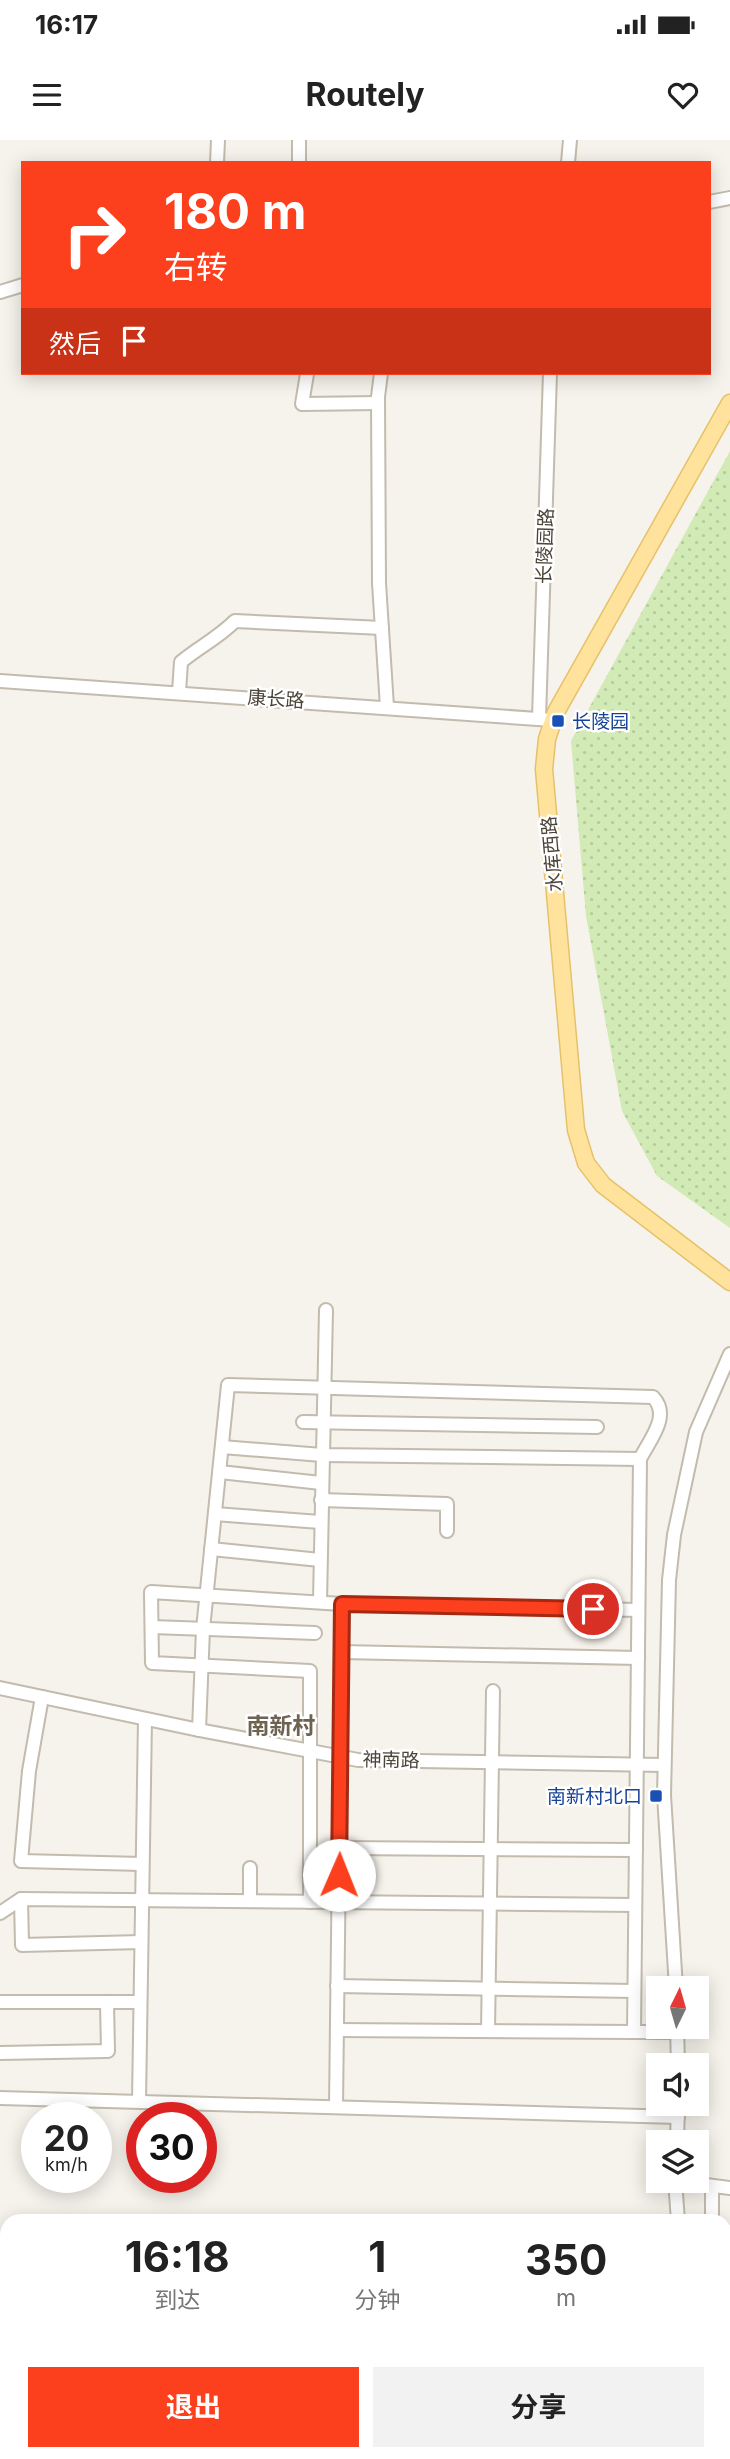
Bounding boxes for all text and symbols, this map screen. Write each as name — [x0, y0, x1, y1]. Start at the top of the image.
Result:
text: 16:17 — [35, 9, 98, 40]
text: Routely — [306, 75, 424, 114]
icon: menu — [28, 76, 66, 114]
icon: heart — [664, 76, 702, 114]
text: 180 m — [164, 182, 306, 241]
icon: right — [49, 189, 140, 280]
text: 右转 — [164, 248, 228, 287]
icon: arrive — [115, 322, 153, 360]
text: 然后 — [49, 328, 101, 359]
street label: 长陵园路 — [532, 508, 558, 584]
street label: 康长路 — [247, 686, 305, 712]
place label: 长陵园 — [572, 710, 629, 733]
marker: 长陵园 — [550, 713, 566, 729]
street label: 水库西路 — [537, 815, 567, 893]
pin — [563, 1579, 623, 1639]
icon: arrive — [574, 1590, 612, 1628]
district label: 南新村 — [247, 1712, 316, 1740]
street label: 神南路 — [362, 1748, 420, 1772]
place label: 南新村北口 — [547, 1785, 642, 1808]
marker: 南新村北口 — [648, 1788, 664, 1804]
position arrow — [302, 1838, 376, 1912]
north arrow — [646, 1976, 709, 2039]
map controls — [646, 1976, 709, 2193]
button: sound — [646, 2053, 709, 2116]
speed limit sign: 30 — [126, 2102, 217, 2193]
text: 20 — [44, 2117, 89, 2159]
button: layers — [646, 2130, 709, 2193]
text: km/h — [45, 2154, 88, 2175]
text: 16:18 — [125, 2231, 230, 2282]
text: 1 — [368, 2231, 386, 2282]
text: 350 — [525, 2234, 607, 2285]
text: m — [556, 2284, 576, 2312]
text: 到达 — [154, 2286, 200, 2314]
text: 分钟 — [354, 2286, 400, 2314]
button: 退出 — [28, 2367, 359, 2447]
button: 分享 — [373, 2367, 704, 2447]

